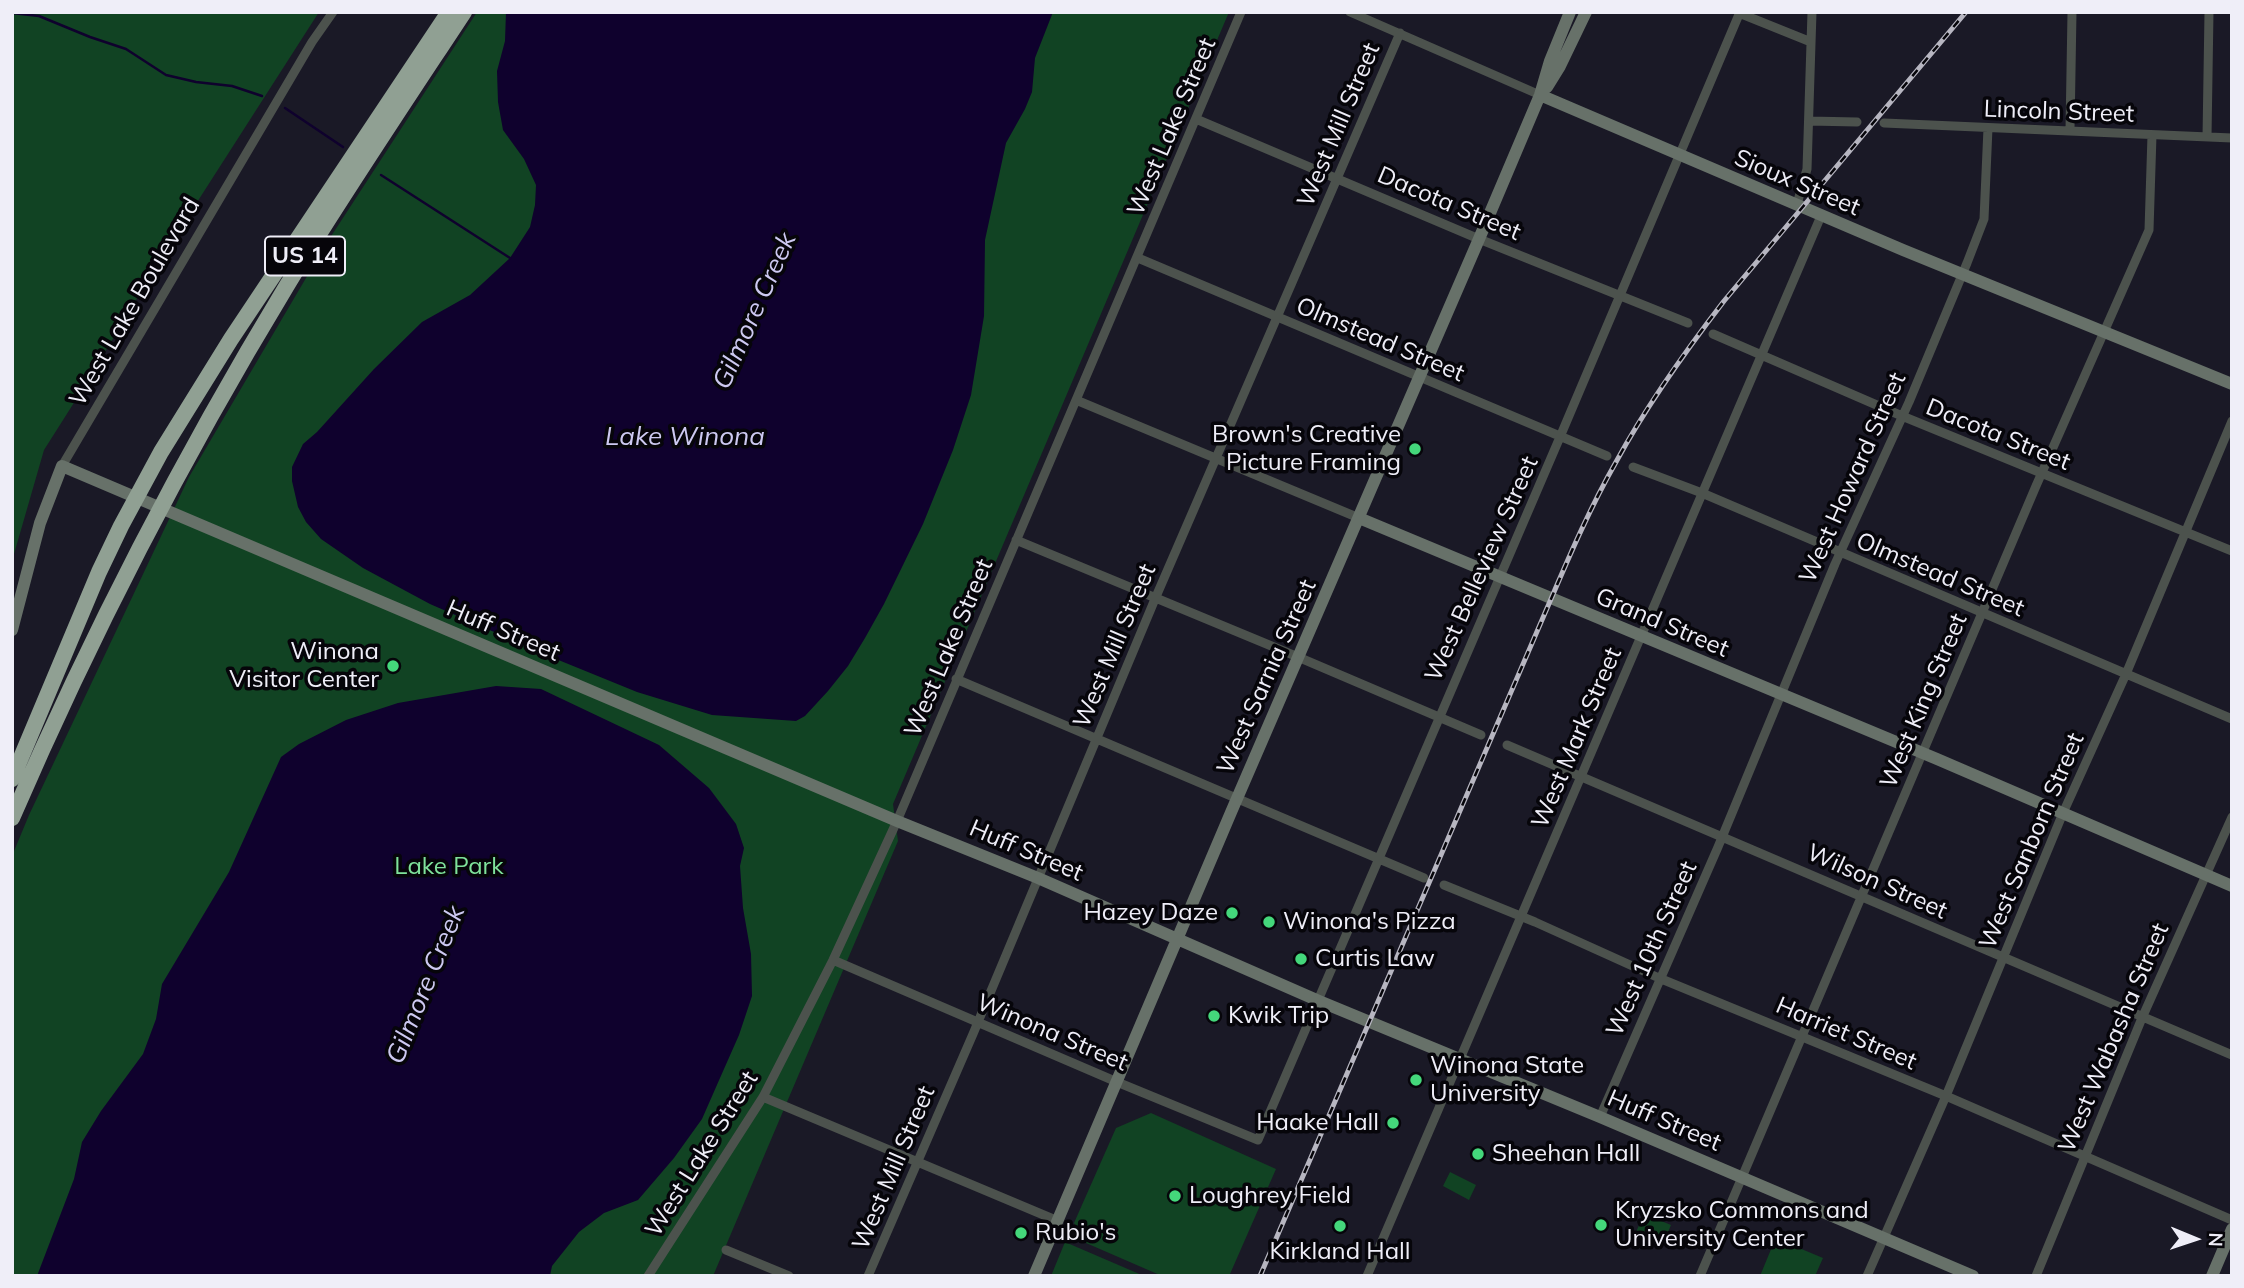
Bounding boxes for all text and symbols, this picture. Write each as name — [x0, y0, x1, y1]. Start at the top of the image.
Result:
street label: West Lake Street — [1122, 34, 1222, 220]
street label: West Mill Street — [1292, 39, 1386, 211]
street label: Lincoln Street — [1983, 95, 2135, 129]
street label: Sioux Street — [1730, 144, 1864, 222]
street label: Dacota Street — [1373, 161, 1525, 247]
street label: West Lake Boulevard — [64, 193, 206, 411]
water label: Gilmore Creek — [707, 228, 803, 394]
road number: US 14 — [265, 236, 345, 276]
street label: Olmstead Street — [1292, 292, 1468, 388]
street label: West Howard Street — [1794, 368, 1912, 588]
street label: Dacota Street — [1922, 393, 2074, 477]
water label: Lake Winona — [605, 421, 765, 453]
place label: Brown's Creative Picture Framing — [1212, 421, 1401, 477]
marker: Brown's Creative Picture Framing — [1407, 441, 1423, 457]
street label: West Belleview Street — [1419, 452, 1545, 686]
street label: Olmstead Street — [1852, 527, 2028, 623]
street label: West Lake Street — [899, 555, 999, 741]
street label: West Mill Street — [1068, 560, 1162, 732]
street label: West Sarnia Street — [1211, 575, 1323, 779]
street label: Grand Street — [1591, 582, 1733, 664]
street label: Huff Street — [442, 594, 564, 668]
street label: West King Street — [1874, 609, 1974, 793]
place label: Winona Visitor Center — [229, 638, 379, 694]
street label: West Mark Street — [1526, 643, 1628, 833]
marker: Winona Visitor Center — [385, 658, 401, 674]
street label: West Sanborn Street — [1973, 729, 2091, 953]
street label: Huff Street — [965, 814, 1087, 888]
street label: Wilson Street — [1802, 838, 1952, 926]
park label: Lake Park — [394, 853, 504, 881]
street label: West 10th Street — [1600, 857, 1704, 1041]
place label: Hazey Daze — [1083, 899, 1218, 927]
water label: Gilmore Creek — [380, 901, 472, 1069]
marker: Hazey Daze — [1224, 905, 1240, 921]
place label: Winona's Pizza — [1283, 908, 1456, 936]
marker: Winona's Pizza — [1261, 914, 1277, 930]
street label: West Wabasha Street — [2053, 919, 2175, 1157]
place label: Curtis Law — [1315, 945, 1435, 973]
marker: Curtis Law — [1293, 951, 1309, 967]
street label: Winona Street — [972, 988, 1132, 1078]
street label: Harriet Street — [1771, 991, 1921, 1077]
place label: Kwik Trip — [1228, 1002, 1329, 1030]
marker: Kwik Trip — [1206, 1008, 1222, 1024]
place label: Winona State University — [1430, 1052, 1584, 1108]
street label: West Lake Street — [639, 1066, 765, 1242]
marker: Winona State University — [1408, 1072, 1424, 1088]
street label: West Mill Street — [847, 1082, 941, 1254]
street label: Huff Street — [1603, 1084, 1725, 1158]
place label: Haake Hall — [1256, 1109, 1379, 1137]
marker: Haake Hall — [1385, 1115, 1401, 1131]
place label: Sheehan Hall — [1492, 1140, 1640, 1168]
marker: Sheehan Hall — [1470, 1146, 1486, 1162]
place label: Loughrey Field — [1189, 1182, 1351, 1210]
marker: Loughrey Field — [1167, 1188, 1183, 1204]
place label: Kryzsko Commons and University Center — [1615, 1197, 1869, 1253]
north arrow — [2160, 1204, 2230, 1274]
marker: Kryzsko Commons and University Center — [1593, 1217, 1609, 1233]
marker: Kirkland Hall — [1332, 1218, 1348, 1234]
place label: Rubio's — [1035, 1219, 1116, 1247]
marker: Rubio's — [1013, 1225, 1029, 1241]
text: N — [2204, 1232, 2228, 1247]
place label: Kirkland Hall — [1269, 1238, 1411, 1266]

